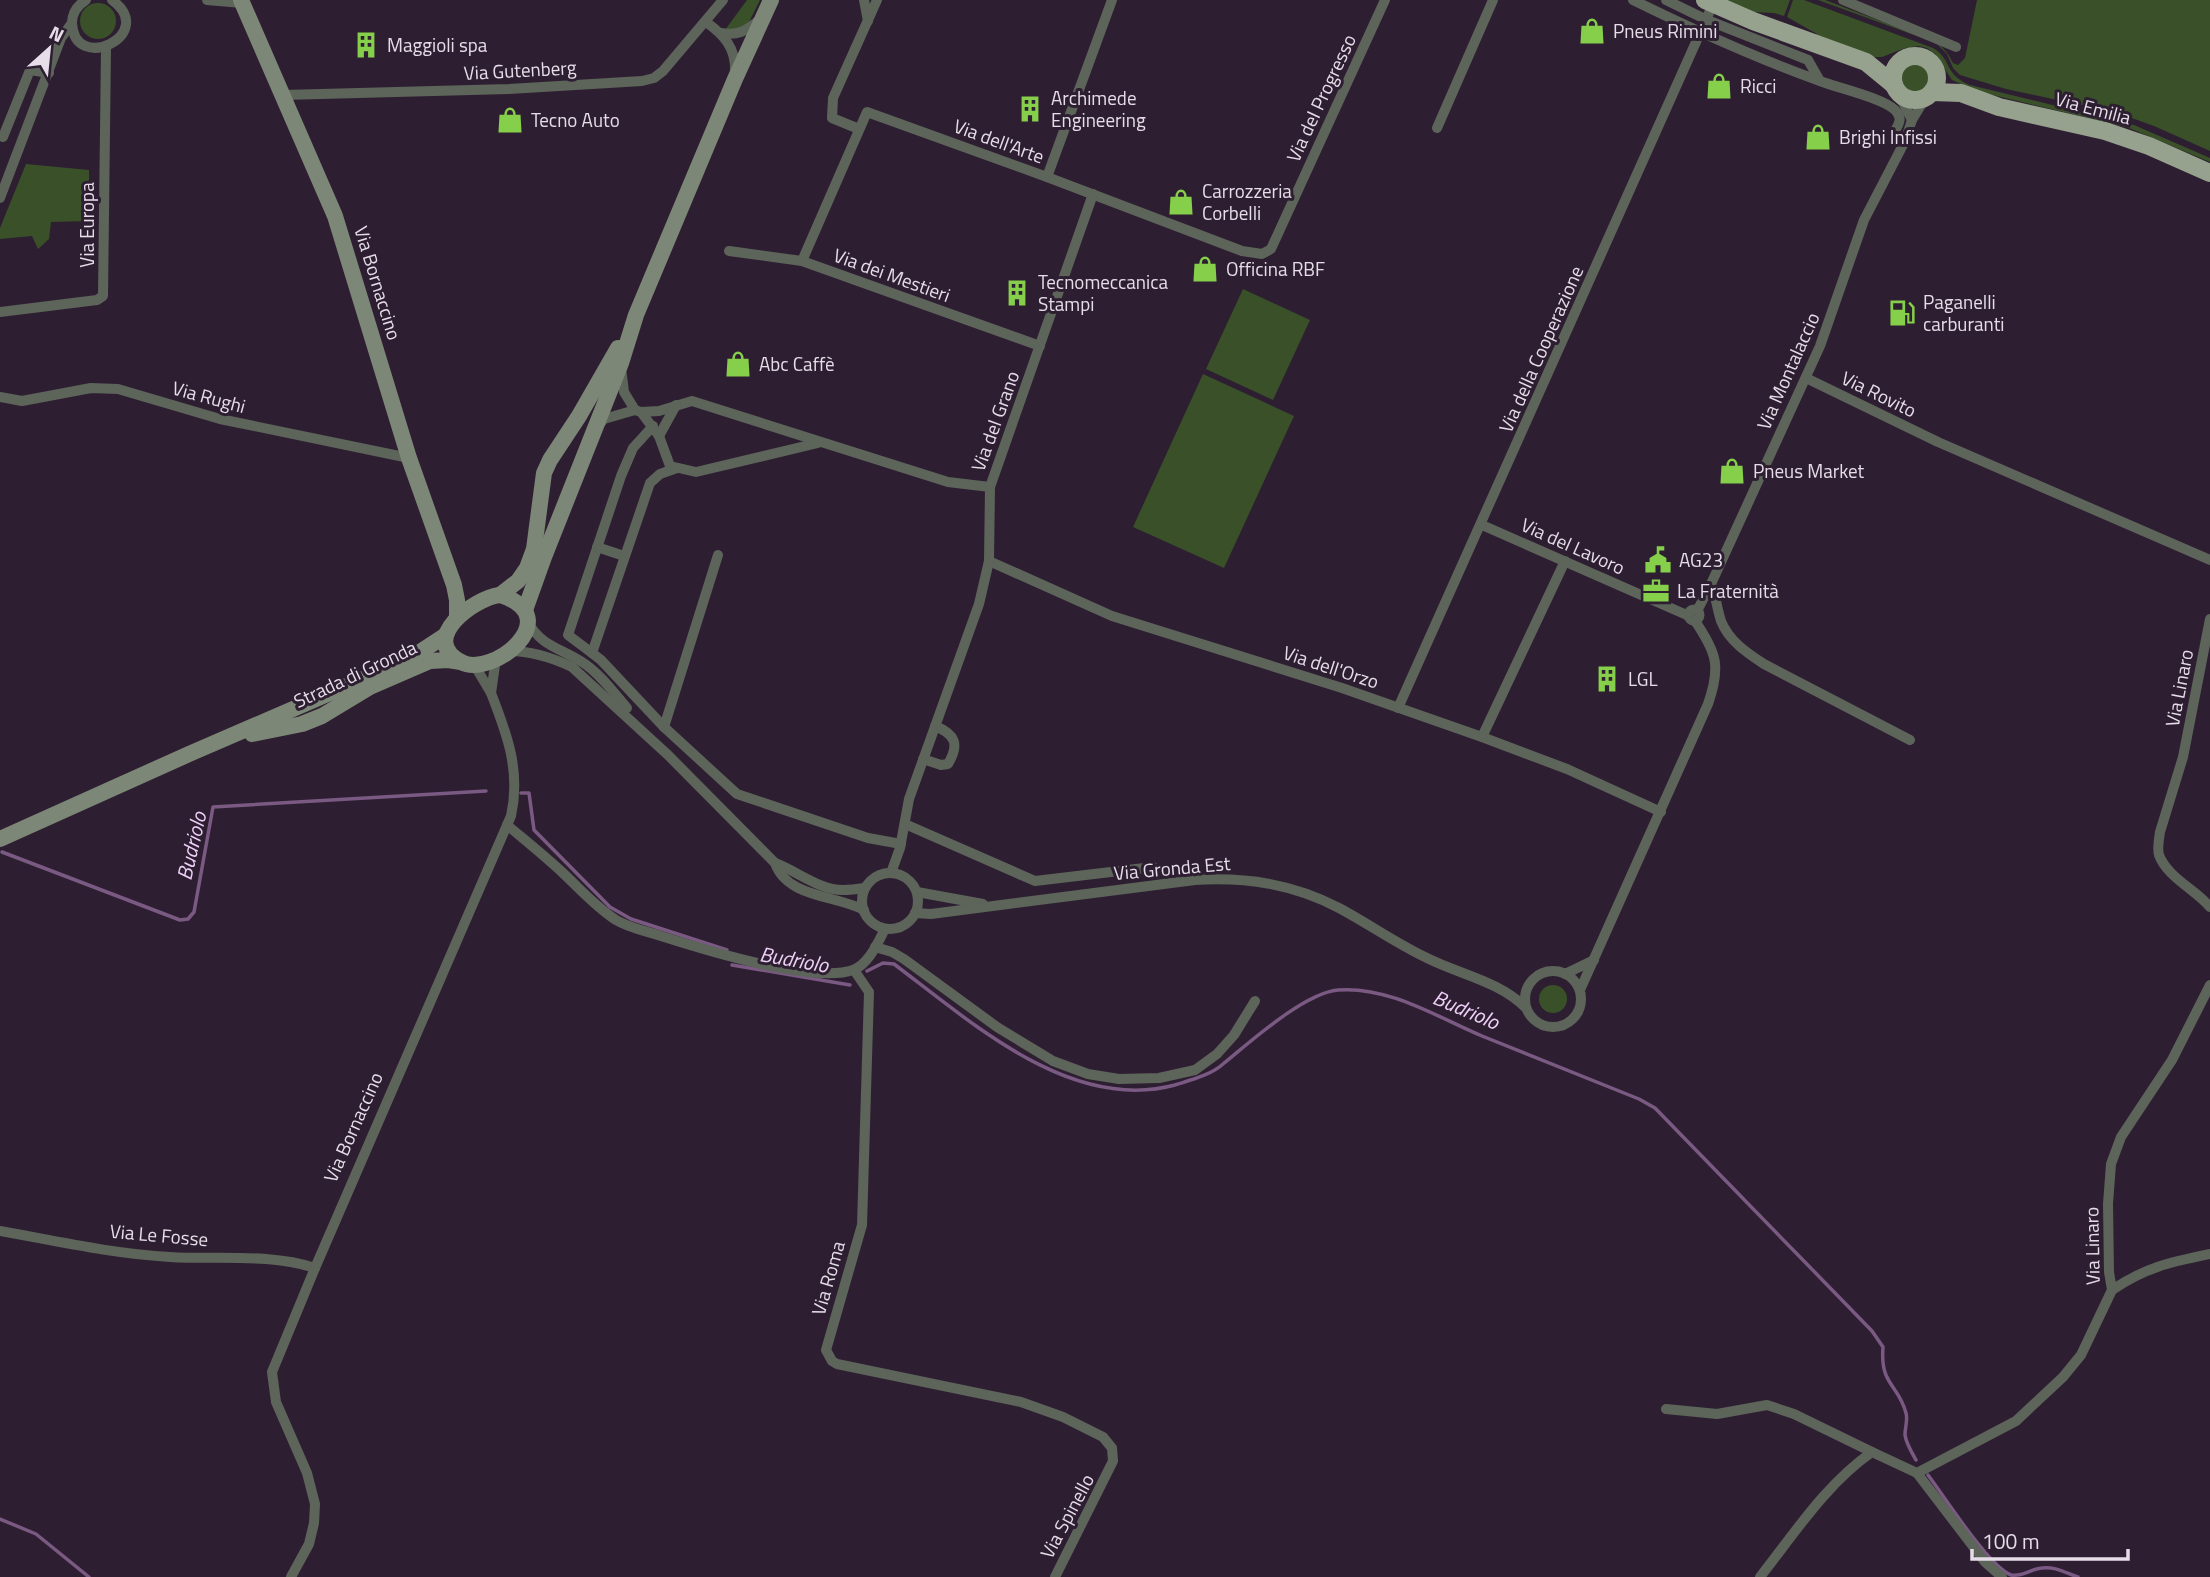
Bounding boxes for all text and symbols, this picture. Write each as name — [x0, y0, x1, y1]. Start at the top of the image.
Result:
north arrow — [14, 14, 84, 84]
shop icon: Pneus Rimini — [1577, 16, 1607, 46]
place label: Pneus Rimini — [1613, 16, 1717, 45]
text: N — [44, 17, 69, 49]
street label: Via del Progresso — [1278, 29, 1363, 167]
building icon: Maggioli spa — [351, 30, 381, 60]
place label: Maggioli spa — [387, 30, 488, 59]
street label: Via Gutenberg — [463, 52, 577, 87]
shop icon: Ricci — [1704, 71, 1734, 101]
place label: Ricci — [1740, 71, 1776, 100]
place label: Archimede Engineering — [1051, 83, 1146, 134]
street label: Via Emilia — [2052, 83, 2135, 132]
building icon: Archimede Engineering — [1015, 94, 1045, 124]
shop icon: Tecno Auto — [495, 105, 525, 135]
place label: Tecno Auto — [531, 105, 620, 134]
street label: Via dell'Arte — [950, 111, 1049, 170]
shop icon: Brighi Infissi — [1803, 122, 1833, 152]
place label: Brighi Infissi — [1839, 122, 1937, 151]
place label: Carrozzeria Corbelli — [1202, 176, 1292, 227]
street label: Via Europa — [72, 182, 101, 268]
shop icon: Carrozzeria Corbelli — [1166, 187, 1196, 217]
street label: Via Bornaccino — [347, 222, 410, 343]
street label: Via dei Mestieri — [830, 240, 955, 309]
shop icon: Officina RBF — [1190, 254, 1220, 284]
place label: Officina RBF — [1226, 254, 1325, 283]
street label: Via della Cooperazione — [1491, 261, 1590, 437]
place label: Tecnomeccanica Stampi — [1038, 267, 1168, 318]
building icon: Tecnomeccanica Stampi — [1002, 278, 1032, 308]
place label: Paganelli carburanti — [1923, 287, 2005, 338]
fuel station icon: Paganelli carburanti — [1887, 298, 1917, 328]
street label: Via Montalaccio — [1749, 307, 1826, 434]
shop icon: Abc Caffè — [723, 349, 753, 379]
place label: Abc Caffè — [759, 349, 835, 378]
street label: Via Rovito — [1837, 363, 1922, 424]
street label: Via del Grano — [963, 366, 1026, 475]
street label: Via Rughi — [169, 373, 249, 420]
shop icon: Pneus Market — [1717, 456, 1747, 486]
place label: Pneus Market — [1753, 456, 1865, 485]
street label: Via del Lavoro — [1517, 510, 1630, 581]
public building icon: AG23 — [1643, 545, 1673, 575]
place label: AG23 — [1679, 545, 1723, 574]
office icon: La Fraternità — [1641, 576, 1671, 606]
place label: La Fraternità — [1677, 576, 1779, 605]
street label: Strada di Gronda — [288, 632, 422, 715]
street label: Via dell'Orzo — [1280, 637, 1383, 696]
street label: Via Linaro — [2157, 647, 2200, 729]
building icon: LGL — [1592, 664, 1622, 694]
place label: LGL — [1628, 664, 1658, 693]
water label: Budriolo — [168, 808, 215, 883]
street label: Via Gronda Est — [1112, 848, 1232, 887]
water label: Budriolo — [757, 937, 832, 981]
water label: Budriolo — [1428, 981, 1505, 1038]
street label: Via Bornaccino — [315, 1067, 390, 1187]
street label: Via Linaro — [2076, 1207, 2107, 1285]
street label: Via Le Fosse — [109, 1216, 209, 1253]
street label: Via Roma — [803, 1237, 852, 1318]
street label: Via Spinello — [1032, 1468, 1101, 1563]
scale bar — [1972, 1518, 2128, 1562]
text: 100 m — [1982, 1525, 2039, 1557]

